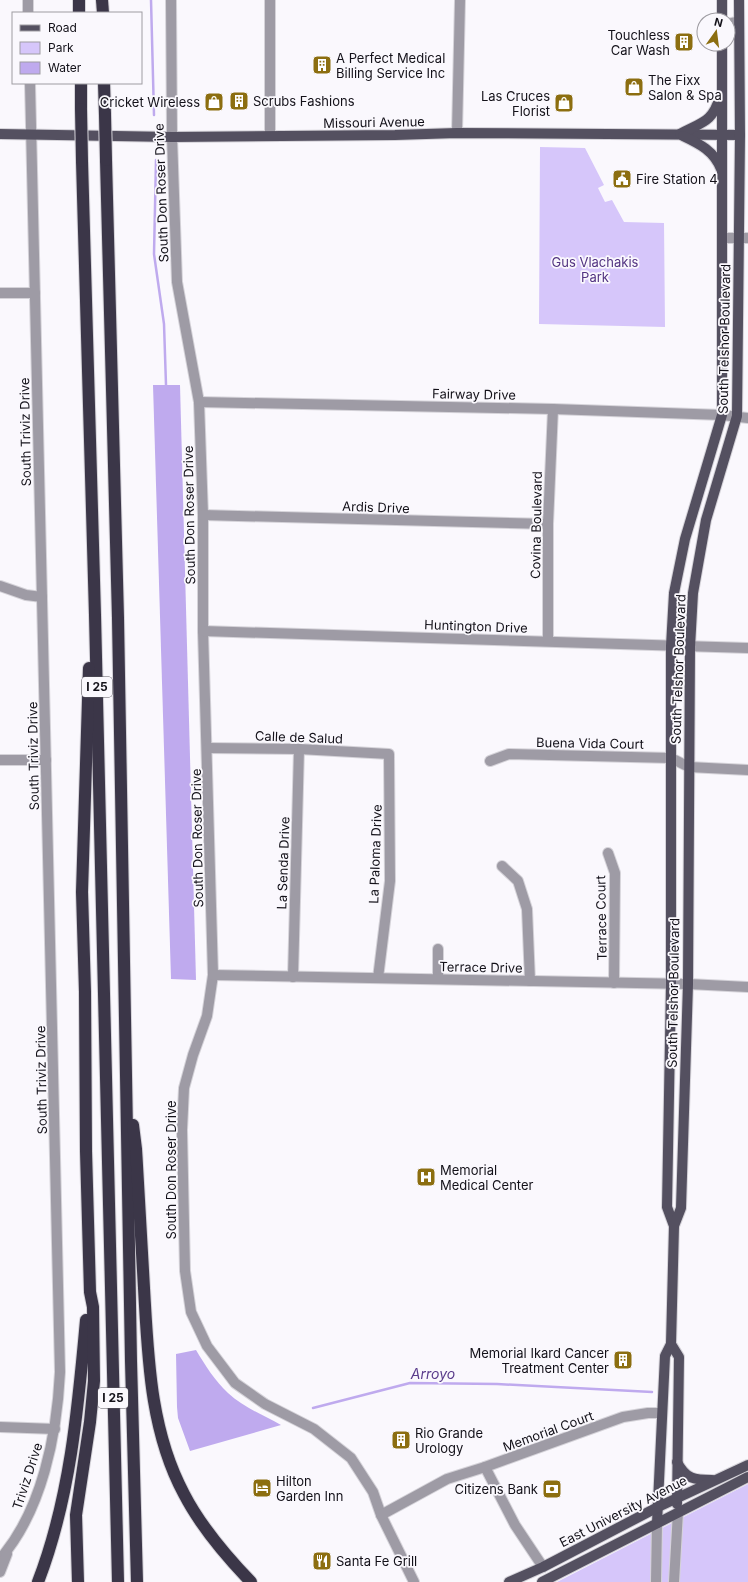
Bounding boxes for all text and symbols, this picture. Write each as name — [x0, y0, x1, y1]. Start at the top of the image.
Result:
legend — [12, 12, 142, 84]
north arrow — [696, 12, 736, 52]
text: N — [713, 14, 724, 30]
text: Road — [48, 20, 77, 35]
place label: Touchless Car Wash — [608, 27, 670, 58]
building icon: Touchless Car Wash — [673, 31, 695, 53]
text: Park — [48, 40, 74, 55]
place label: A Perfect Medical Billing Service Inc — [336, 50, 445, 81]
building icon: A Perfect Medical Billing Service Inc — [311, 54, 333, 76]
text: Water — [48, 60, 82, 75]
place label: The Fixx Salon & Spa — [648, 72, 722, 103]
shop icon: The Fixx Salon & Spa — [623, 76, 645, 98]
place label: Las Cruces Florist — [481, 88, 550, 119]
building icon: Scrubs Fashions — [228, 90, 250, 112]
shop icon: Cricket Wireless — [203, 91, 225, 113]
shop icon: Las Cruces Florist — [553, 92, 575, 114]
place label: Scrubs Fashions — [253, 93, 355, 109]
place label: Cricket Wireless — [100, 94, 200, 110]
street label: Missouri Avenue — [323, 113, 425, 131]
street label: South Don Roser Drive — [151, 123, 171, 263]
public building icon: Fire Station 4 — [611, 168, 633, 190]
place label: Fire Station 4 — [636, 171, 718, 187]
park label: Gus Vlachakis Park — [552, 254, 639, 285]
street label: South Telshor Boulevard — [715, 264, 733, 414]
street label: South Triviz Drive — [16, 377, 34, 487]
street label: Fairway Drive — [432, 385, 516, 403]
street label: South Don Roser Drive — [180, 445, 198, 585]
street label: Covina Boulevard — [527, 471, 545, 579]
street label: Ardis Drive — [342, 498, 410, 516]
street label: South Telshor Boulevard — [667, 594, 689, 744]
street label: Huntington Drive — [424, 616, 528, 636]
road number: I 25 — [82, 677, 112, 697]
street label: South Triviz Drive — [24, 701, 42, 811]
street label: Calle de Salud — [255, 727, 343, 747]
street label: Buena Vida Court — [536, 734, 644, 752]
street label: South Don Roser Drive — [188, 768, 206, 908]
street label: La Paloma Drive — [365, 804, 385, 904]
street label: La Senda Drive — [273, 816, 293, 910]
street label: Terrace Court — [592, 875, 610, 961]
street label: South Telshor Boulevard — [664, 918, 682, 1068]
street label: Terrace Drive — [439, 958, 523, 976]
street label: South Triviz Drive — [32, 1025, 50, 1135]
street label: South Don Roser Drive — [163, 1100, 179, 1240]
place label: Memorial Medical Center — [440, 1162, 534, 1193]
hospital icon: Memorial Medical Center — [415, 1166, 437, 1188]
place label: Memorial Ikard Cancer Treatment Center — [470, 1345, 609, 1376]
building icon: Memorial Ikard Cancer Treatment Center — [612, 1349, 634, 1371]
water label: Arroyo — [410, 1365, 455, 1382]
road number: I 25 — [98, 1388, 128, 1408]
street label: Memorial Court — [501, 1407, 595, 1455]
place label: Rio Grande Urology — [415, 1425, 483, 1456]
building icon: Rio Grande Urology — [390, 1429, 412, 1451]
street label: Triviz Drive — [9, 1441, 45, 1511]
street label: East University Avenue — [557, 1472, 689, 1550]
place label: Hilton Garden Inn — [276, 1473, 343, 1504]
hotel icon: Hilton Garden Inn — [251, 1477, 273, 1499]
bank icon: Citizens Bank — [541, 1478, 563, 1500]
place label: Citizens Bank — [455, 1481, 538, 1497]
restaurant icon: Santa Fe Grill — [311, 1550, 333, 1572]
place label: Santa Fe Grill — [336, 1553, 417, 1569]

